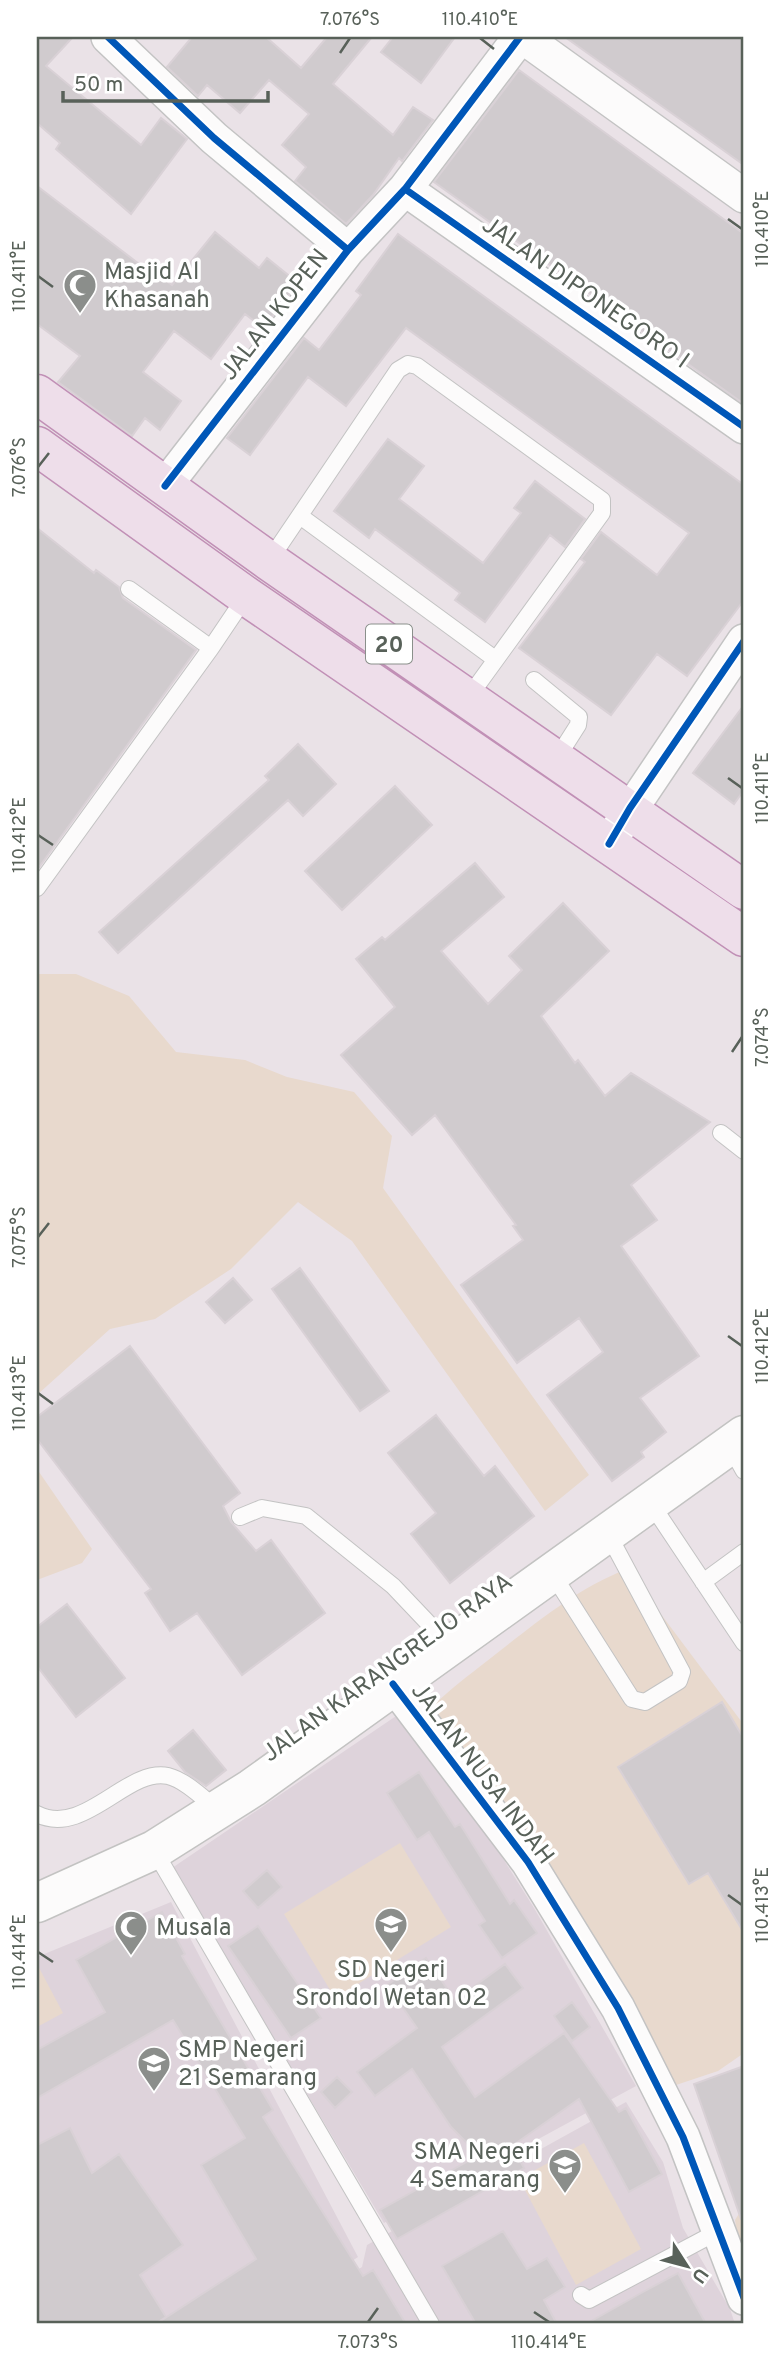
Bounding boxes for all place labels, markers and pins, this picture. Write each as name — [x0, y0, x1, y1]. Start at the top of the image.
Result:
place label: Masjid Al Khasanah — [104, 258, 210, 316]
mosque icon: Masjid Al Khasanah — [61, 266, 99, 315]
school or university icon: SD Negeri Srondol Wetan 02 — [372, 1905, 410, 1954]
mosque icon: Musala — [112, 1908, 150, 1957]
place label: Musala — [156, 1914, 231, 1944]
place label: SD Negeri Srondol Wetan 02 — [295, 1956, 487, 2014]
place label: SMP Negeri 21 Semarang — [178, 2036, 317, 2094]
school or university icon: SMP Negeri 21 Semarang — [135, 2044, 173, 2093]
place label: SMA Negeri 4 Semarang — [410, 2138, 540, 2196]
school or university icon: SMA Negeri 4 Semarang — [546, 2146, 584, 2195]

